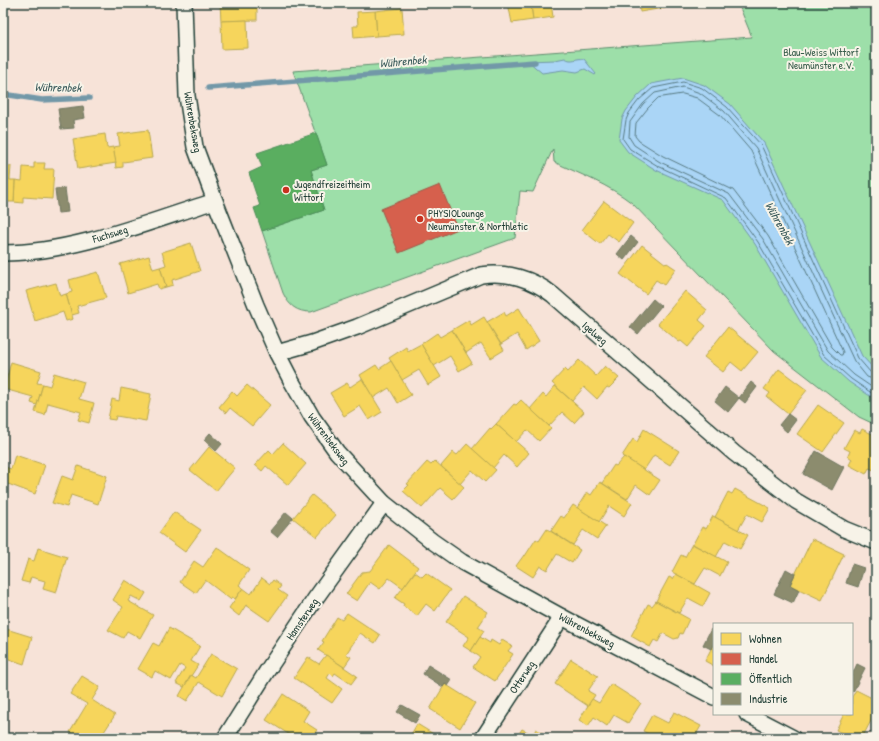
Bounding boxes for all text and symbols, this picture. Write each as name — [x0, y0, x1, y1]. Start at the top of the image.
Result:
park label: Blau-Weiss Wittorf Neumünster e.V. — [783, 45, 859, 72]
water label: Wührenbek — [379, 50, 428, 72]
water label: Wührenbek — [34, 78, 83, 96]
street label: Wührenbeksweg — [181, 91, 205, 154]
place label: Jugendfreizeitheim Wittorf — [294, 177, 371, 204]
marker: Jugendfreizeitheim Wittorf — [281, 185, 291, 195]
water label: Wührenbek — [761, 198, 799, 248]
place label: PHYSIOLounge Neumünster & Northletic — [428, 206, 528, 233]
marker: PHYSIOLounge Neumünster & Northletic — [415, 214, 425, 224]
street label: Fuchsweg — [90, 222, 129, 246]
street label: Igelweg — [579, 318, 611, 348]
street label: Wührenbeksweg — [305, 410, 353, 468]
street label: Hamsterweg — [283, 595, 321, 643]
street label: Wührenbeksweg — [557, 609, 618, 651]
legend — [713, 623, 853, 715]
text: Wohnen — [749, 630, 782, 647]
text: Handel — [749, 650, 778, 667]
street label: Otterweg — [506, 658, 538, 696]
text: Öffentlich — [749, 670, 792, 687]
text: Industrie — [749, 690, 788, 707]

